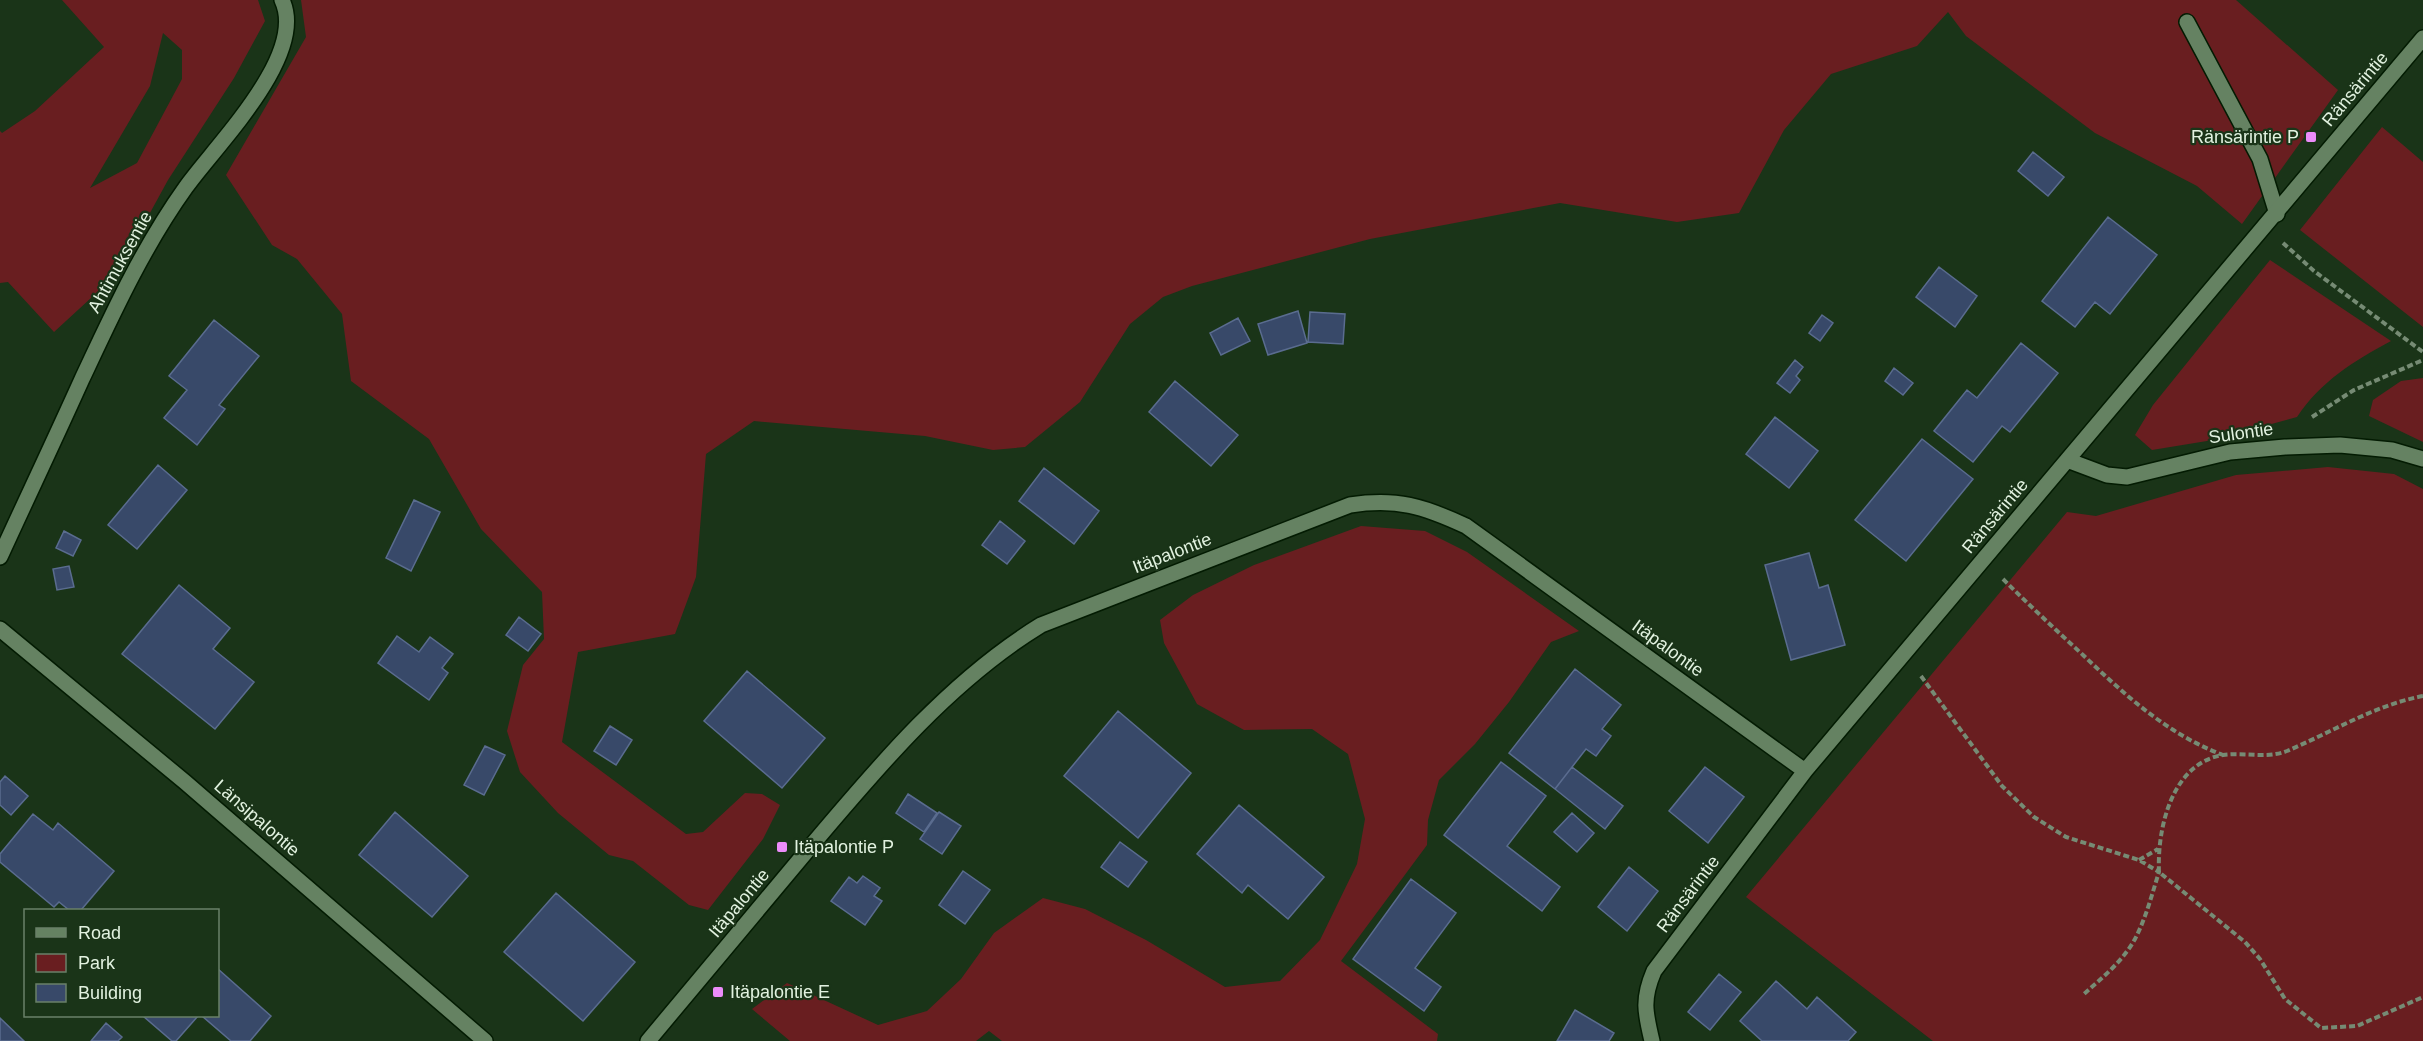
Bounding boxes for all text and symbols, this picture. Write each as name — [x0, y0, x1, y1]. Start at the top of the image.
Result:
street label: Ränsärintie — [2318, 48, 2392, 130]
place label: Ränsärintie P — [2191, 127, 2299, 147]
marker: Ränsärintie P — [2304, 130, 2318, 144]
street label: Ahtimuksentie — [84, 208, 156, 316]
street label: Sulontie — [2207, 419, 2275, 447]
street label: Ränsärintie — [1958, 475, 2032, 557]
street label: Itäpalontie — [1130, 529, 1214, 577]
street label: Itäpalontie — [1629, 615, 1707, 681]
street label: Länsipalontie — [210, 776, 304, 860]
place label: Itäpalontie P — [794, 837, 894, 857]
marker: Itäpalontie P — [775, 840, 789, 854]
street label: Ränsärintie — [1653, 852, 1723, 936]
street label: Itäpalontie — [705, 865, 773, 941]
legend — [24, 909, 219, 1017]
text: Road — [78, 923, 121, 943]
text: Park — [78, 953, 116, 973]
place label: Itäpalontie E — [730, 982, 830, 1002]
text: Building — [78, 983, 142, 1003]
marker: Itäpalontie E — [711, 985, 725, 999]

